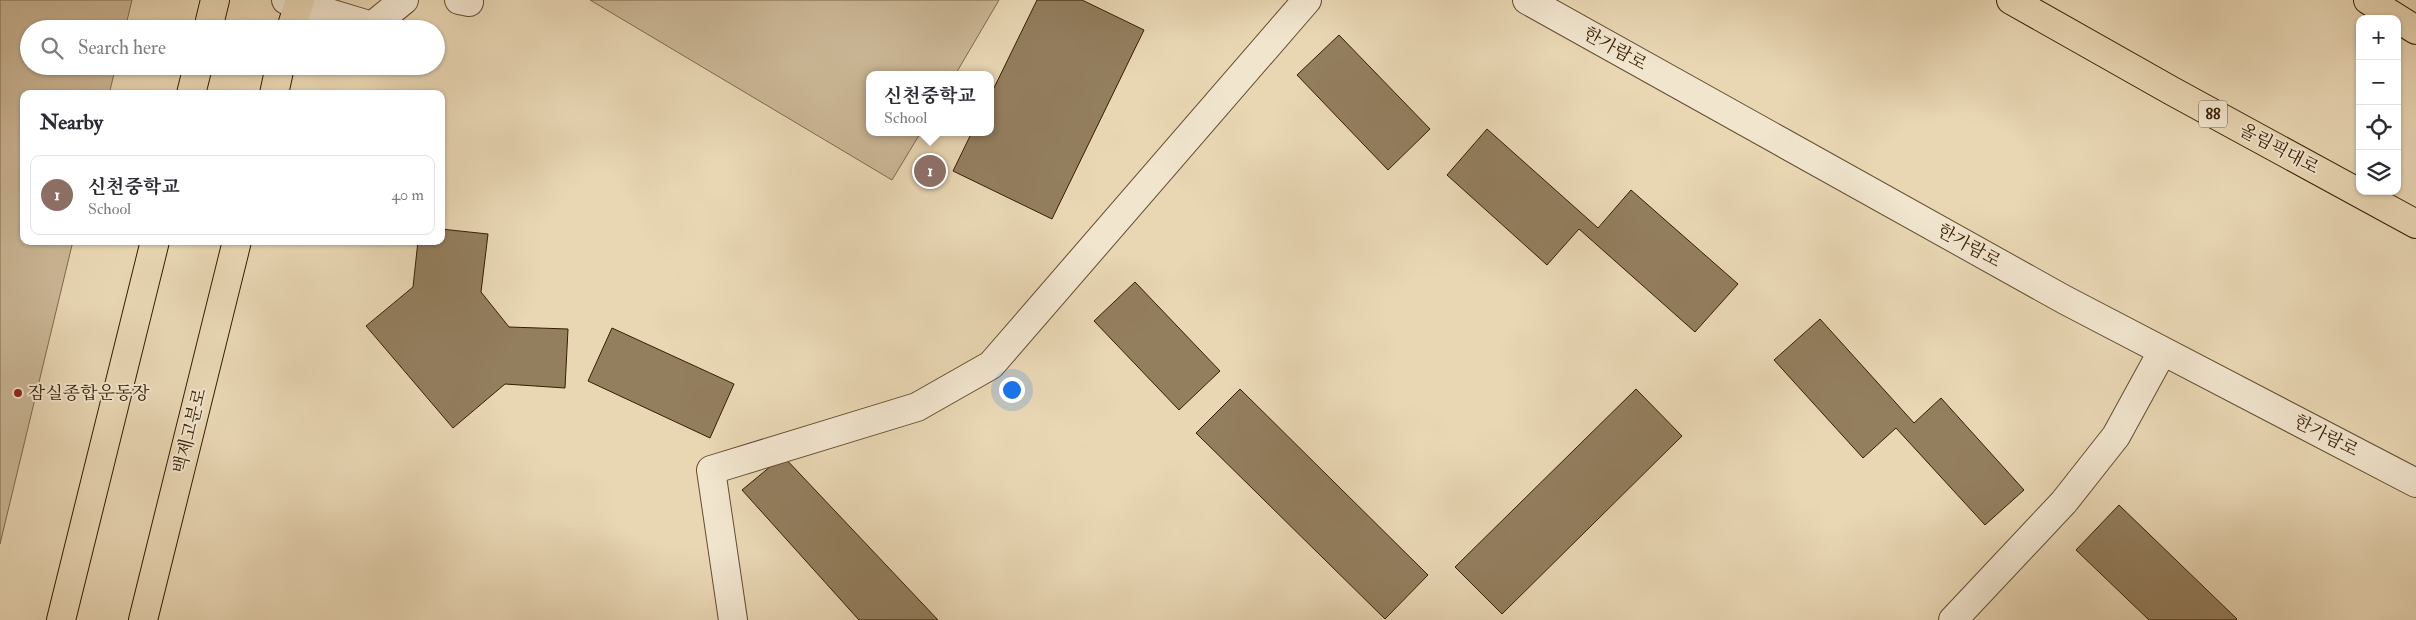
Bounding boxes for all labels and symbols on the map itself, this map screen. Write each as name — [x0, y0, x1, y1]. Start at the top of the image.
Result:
street label: 한가람로 — [1579, 22, 1651, 76]
road number: 88 — [2199, 100, 2227, 128]
street label: 올림픽대로 — [2235, 118, 2323, 180]
pin: 1 — [914, 152, 946, 190]
street label: 한가람로 — [1933, 219, 2005, 273]
your location — [999, 377, 1025, 403]
place label: 잠실종합운동장 — [28, 382, 150, 405]
street label: 백제고분로 — [168, 386, 212, 476]
marker: 잠실종합운동장 — [12, 387, 24, 399]
street label: 한가람로 — [2290, 410, 2362, 462]

